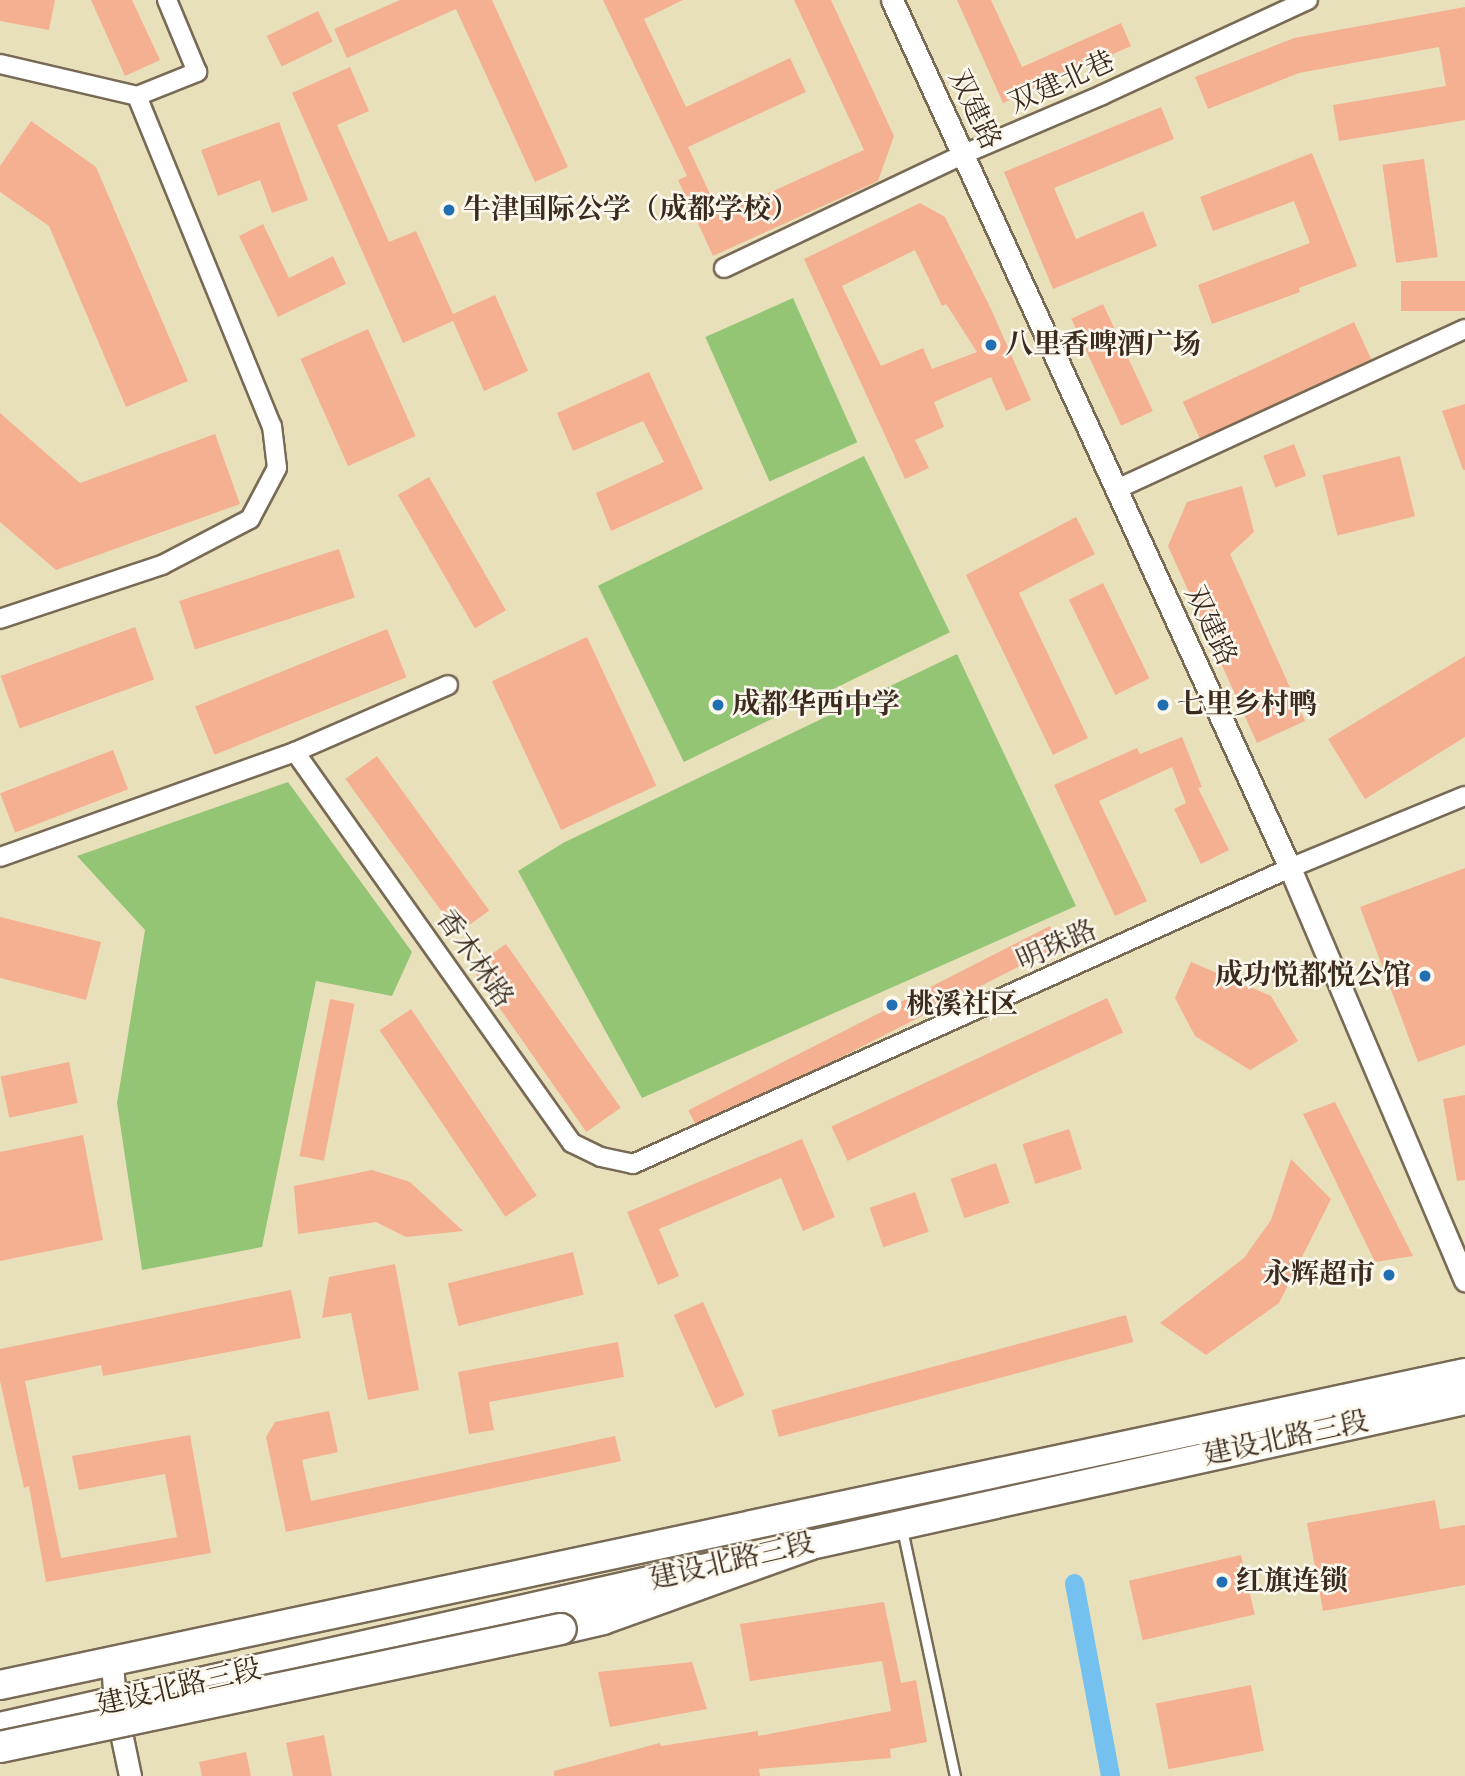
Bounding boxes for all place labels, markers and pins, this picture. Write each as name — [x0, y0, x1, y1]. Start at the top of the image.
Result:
place label: 牛津国际公学（成都学校） — [463, 193, 799, 227]
marker: 牛津国际公学（成都学校） — [441, 202, 457, 218]
place label: 八里香啤酒广场 — [1005, 328, 1201, 362]
marker: 八里香啤酒广场 — [983, 337, 999, 353]
place label: 成都华西中学 — [732, 688, 900, 722]
place label: 七里乡村鸭 — [1177, 688, 1317, 722]
marker: 成都华西中学 — [710, 697, 726, 713]
marker: 七里乡村鸭 — [1155, 697, 1171, 713]
place label: 成功悦都悦公馆 — [1215, 959, 1411, 993]
marker: 成功悦都悦公馆 — [1417, 968, 1433, 984]
place label: 桃溪社区 — [906, 988, 1018, 1022]
marker: 桃溪社区 — [884, 997, 900, 1013]
place label: 永辉超市 — [1263, 1258, 1375, 1292]
marker: 永辉超市 — [1381, 1267, 1397, 1283]
place label: 红旗连锁 — [1236, 1565, 1348, 1599]
marker: 红旗连锁 — [1214, 1574, 1230, 1590]

